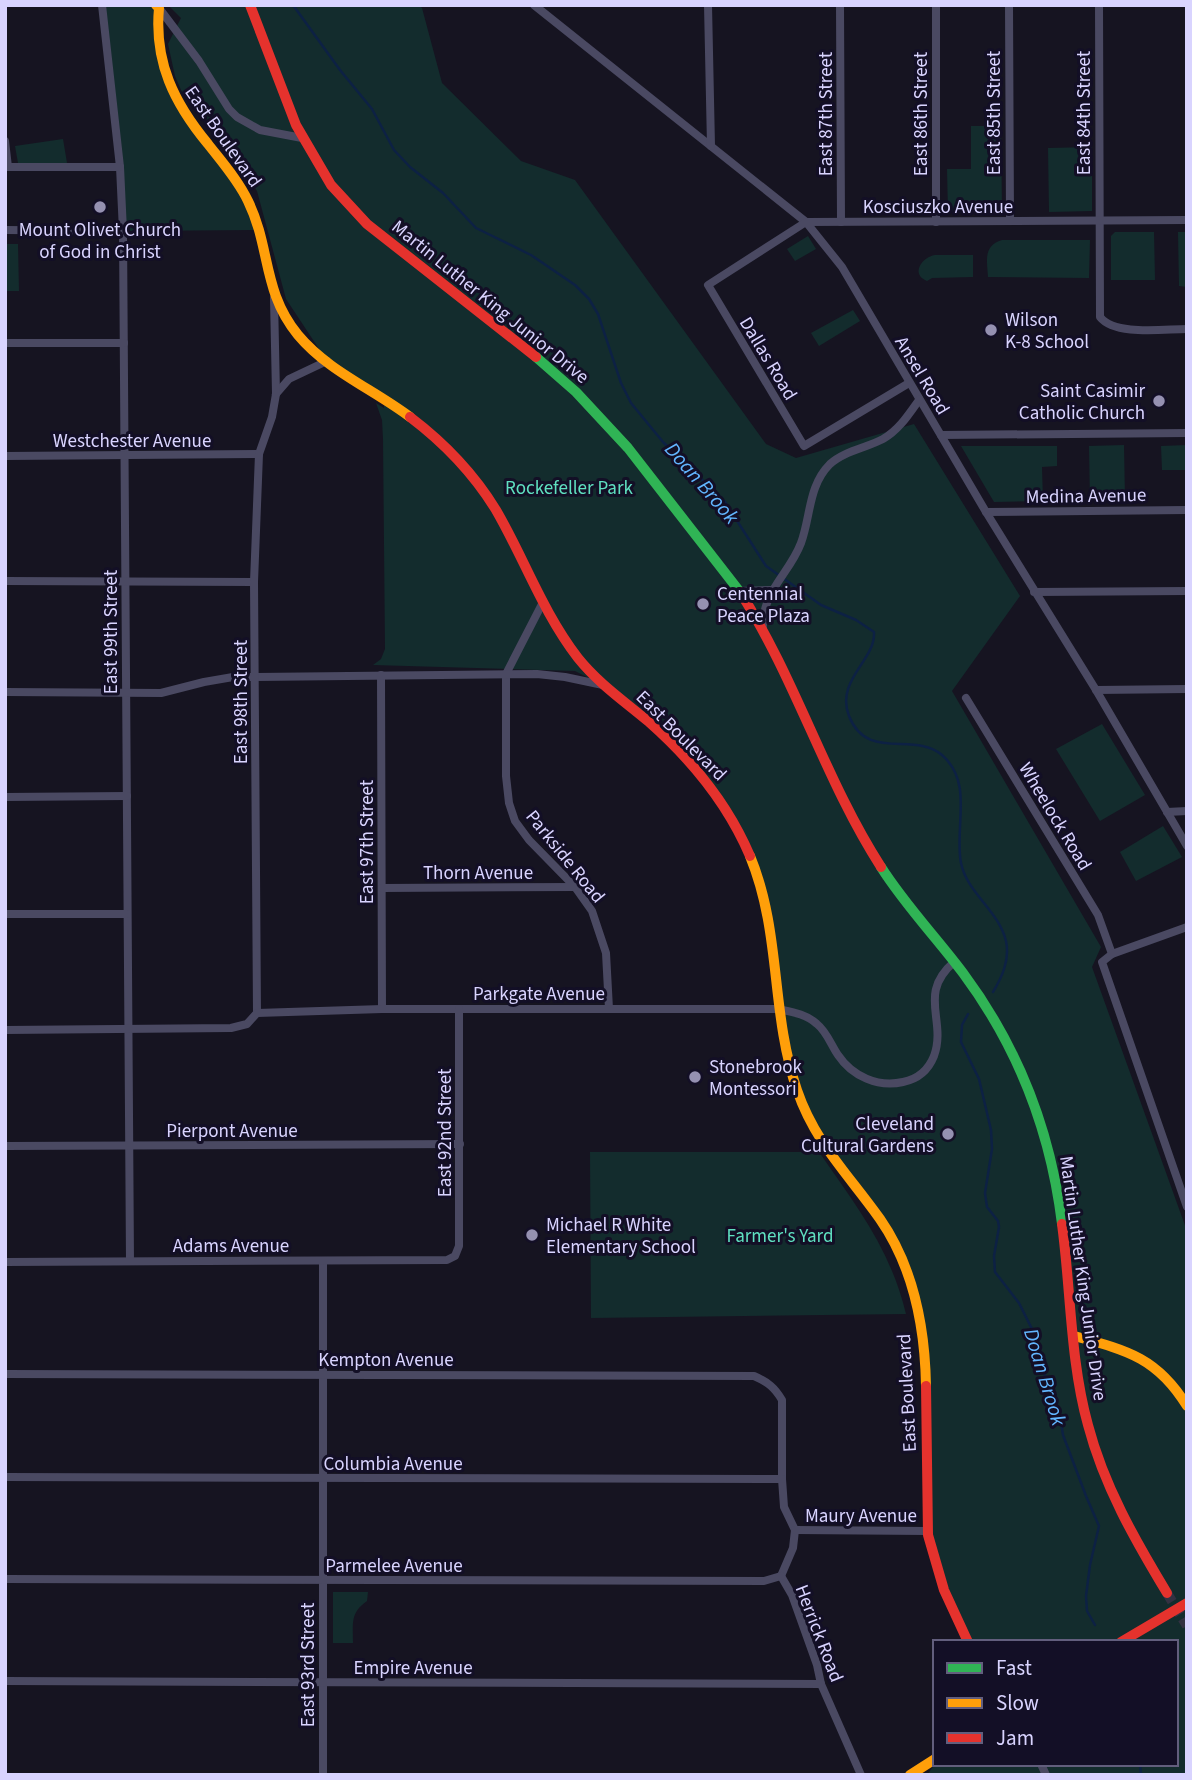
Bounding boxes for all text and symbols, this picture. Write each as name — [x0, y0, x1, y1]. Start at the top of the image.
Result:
street label: East 85th Street — [981, 50, 1008, 175]
street label: East 84th Street — [1071, 50, 1098, 175]
street label: East 87th Street — [813, 51, 840, 176]
street label: East 86th Street — [908, 51, 935, 176]
street label: East Boulevard — [178, 81, 268, 193]
street label: Kosciuszko Avenue — [863, 194, 1013, 221]
marker: Mount Olivet Church of God in Christ — [92, 199, 108, 215]
street label: Martin Luther King Junior Drive — [386, 214, 595, 390]
place label: Mount Olivet Church of God in Christ — [19, 217, 181, 266]
place label: Wilson K-8 School — [1005, 307, 1089, 356]
street label: Dallas Road — [732, 312, 803, 406]
marker: Wilson K-8 School — [983, 322, 999, 338]
street label: Ansel Road — [888, 331, 956, 420]
place label: Saint Casimir Catholic Church — [1019, 378, 1145, 427]
marker: Saint Casimir Catholic Church — [1151, 393, 1167, 409]
street label: Westchester Avenue — [53, 428, 211, 455]
water label: Doan Brook — [658, 435, 747, 531]
park label: Rockefeller Park — [505, 475, 634, 502]
street label: Medina Avenue — [1025, 482, 1147, 511]
street label: East 99th Street — [98, 569, 125, 694]
place label: Centennial Peace Plaza — [717, 581, 810, 630]
marker: Centennial Peace Plaza — [695, 596, 711, 612]
street label: East 98th Street — [228, 639, 255, 764]
street label: East Boulevard — [629, 685, 732, 788]
street label: Wheelock Road — [1012, 758, 1098, 876]
street label: East 97th Street — [354, 779, 381, 904]
street label: Parkside Road — [519, 805, 611, 909]
street label: Thorn Avenue — [423, 860, 533, 887]
street label: Parkgate Avenue — [473, 981, 605, 1008]
place label: Stonebrook Montessori — [709, 1054, 802, 1103]
street label: East 92nd Street — [432, 1068, 459, 1197]
marker: Stonebrook Montessori — [687, 1069, 703, 1085]
place label: Cleveland Cultural Gardens — [801, 1111, 934, 1160]
street label: Pierpont Avenue — [166, 1118, 298, 1145]
marker: Cleveland Cultural Gardens — [940, 1126, 956, 1142]
street label: Martin Luther King Junior Drive — [1052, 1154, 1113, 1402]
place label: Michael R White Elementary School — [546, 1212, 696, 1261]
park label: Farmer's Yard — [726, 1223, 834, 1250]
marker: Michael R White Elementary School — [524, 1227, 540, 1243]
street label: Adams Avenue — [173, 1233, 289, 1260]
water label: Doan Brook — [1016, 1325, 1074, 1430]
street label: East Boulevard — [891, 1333, 924, 1453]
street label: Kempton Avenue — [318, 1347, 454, 1374]
street label: Columbia Avenue — [323, 1451, 463, 1478]
street label: Maury Avenue — [805, 1503, 917, 1530]
street label: Parmelee Avenue — [325, 1553, 463, 1580]
street label: Herrick Road — [788, 1581, 850, 1686]
street label: East 93rd Street — [295, 1602, 322, 1727]
legend — [933, 1640, 1178, 1766]
text: Fast — [996, 1653, 1032, 1683]
street label: Empire Avenue — [353, 1655, 473, 1682]
text: Slow — [996, 1688, 1039, 1718]
text: Jam — [996, 1723, 1034, 1753]

